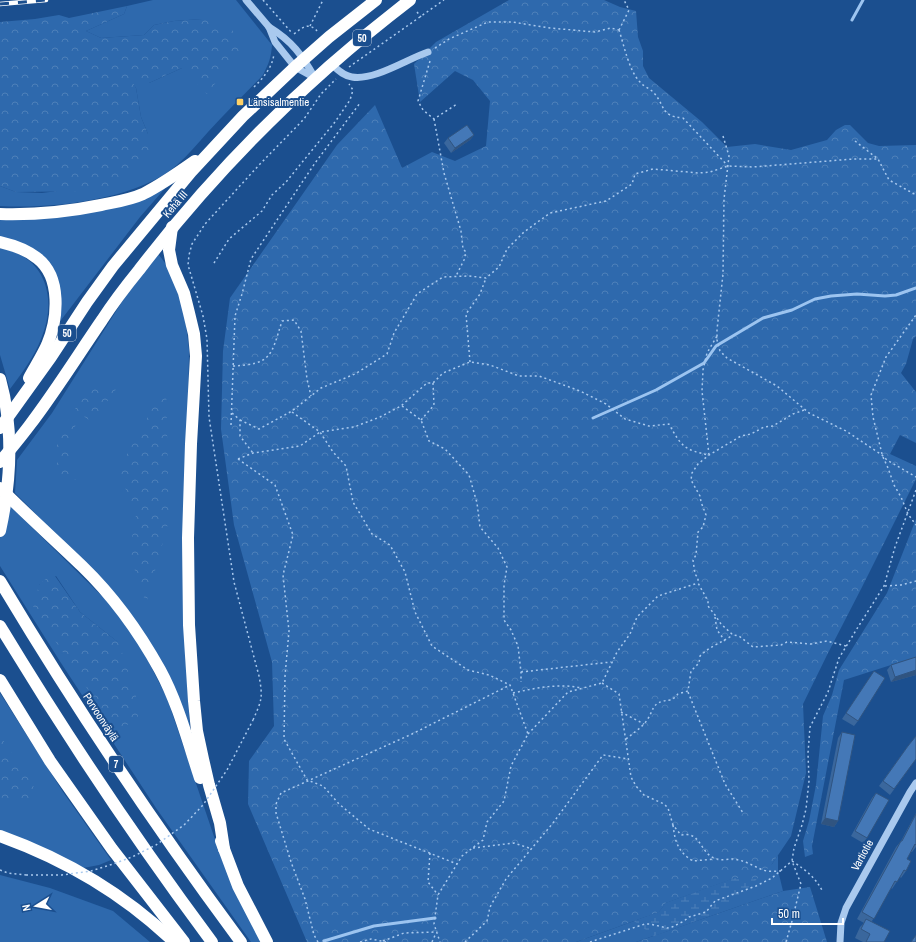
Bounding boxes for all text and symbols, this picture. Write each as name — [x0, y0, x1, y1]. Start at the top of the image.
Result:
road number: 50 — [353, 30, 371, 46]
place label: Länsisalmentie — [248, 95, 309, 109]
marker: Länsisalmentie — [235, 97, 245, 107]
street label: Kehä III — [160, 188, 190, 220]
road number: 50 — [58, 325, 76, 341]
street label: Porvoonväylä — [80, 690, 122, 744]
road number: 7 — [109, 756, 123, 772]
street label: Vartiotie — [848, 837, 876, 873]
north arrow — [16, 886, 56, 926]
scale bar — [772, 900, 843, 926]
text: N — [19, 903, 34, 912]
text: 50 m — [778, 906, 800, 922]

